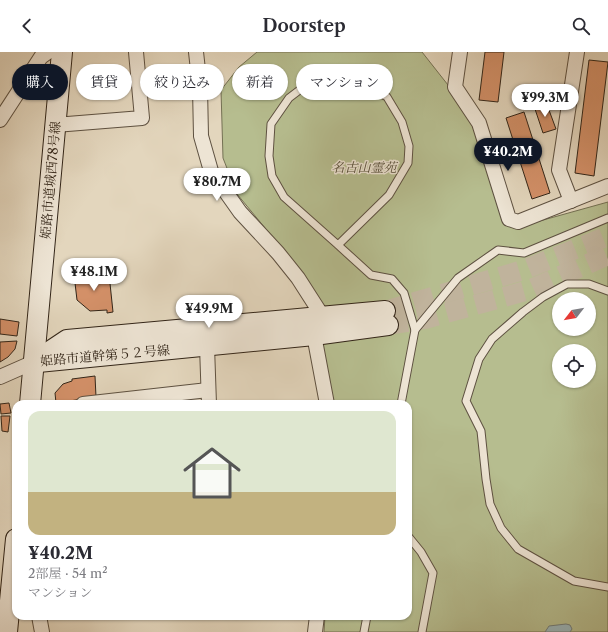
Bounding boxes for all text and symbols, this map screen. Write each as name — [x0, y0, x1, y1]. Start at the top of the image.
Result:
icon: back — [16, 15, 38, 37]
text: Doorstep — [262, 15, 346, 37]
icon: search — [570, 15, 592, 37]
chip: 購入 — [12, 64, 68, 100]
chip: 賃貸 — [76, 64, 132, 100]
chip: 絞り込み — [140, 64, 224, 100]
chip: 新着 — [232, 64, 288, 100]
chip: マンション — [296, 64, 393, 100]
pin: ¥99.3M — [512, 84, 578, 118]
text: ¥99.3M — [521, 89, 569, 105]
street label: 姫路市道城西78号線 — [37, 120, 63, 240]
pin: ¥40.2M — [475, 138, 541, 172]
text: ¥40.2M — [483, 143, 533, 159]
park label: 名古山霊苑 — [331, 159, 398, 175]
pin: ¥80.7M — [184, 168, 250, 202]
text: ¥80.7M — [192, 173, 242, 189]
pin: ¥48.1M — [61, 258, 127, 292]
text: ¥48.1M — [70, 263, 118, 279]
north arrow — [552, 292, 596, 336]
map controls — [552, 292, 596, 388]
pin: ¥49.9M — [176, 295, 242, 329]
text: ¥49.9M — [185, 300, 233, 316]
street label: 姫路市道幹第５２号線 — [40, 341, 170, 369]
button: locate — [552, 344, 596, 388]
icon: home — [176, 437, 248, 509]
text: ¥40.2M — [28, 543, 93, 563]
text: 2部屋 · 54 m² — [28, 565, 108, 581]
text: マンション — [28, 584, 92, 600]

